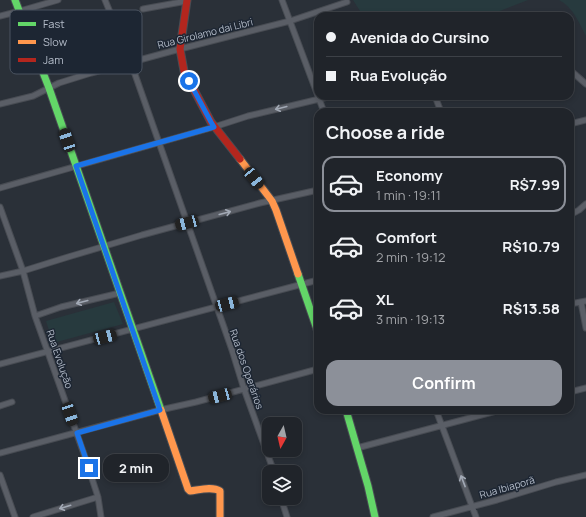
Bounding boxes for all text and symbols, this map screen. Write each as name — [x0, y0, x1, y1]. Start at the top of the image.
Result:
legend — [10, 10, 142, 74]
street label: Rua Girolamo dai Libri — [156, 14, 254, 52]
text: Fast — [43, 16, 65, 31]
text: Avenida do Cursino — [350, 27, 489, 48]
text: Slow — [43, 34, 68, 49]
text: Jam — [43, 52, 64, 67]
text: Rua Evolução — [350, 65, 447, 86]
route start — [180, 72, 198, 90]
one-way arrow — [275, 105, 288, 113]
text: Choose a ride — [326, 120, 445, 144]
car — [57, 127, 77, 153]
car — [242, 165, 266, 191]
text: Economy — [376, 165, 443, 186]
icon: car — [328, 166, 364, 202]
text: R$7.99 — [510, 174, 560, 195]
text: 1 min · 19:11 — [376, 186, 441, 204]
one-way arrow — [218, 209, 231, 216]
car — [174, 214, 200, 232]
text: Comfort — [376, 227, 437, 248]
icon: car — [328, 228, 364, 264]
text: R$10.79 — [502, 236, 560, 257]
text: 2 min · 19:12 — [376, 248, 445, 266]
text: XL — [376, 289, 394, 310]
icon: car — [328, 290, 364, 326]
car — [214, 295, 240, 313]
text: R$13.58 — [503, 298, 560, 319]
one-way arrow — [75, 299, 88, 306]
text: 3 min · 19:13 — [376, 310, 445, 328]
street label: Rua dos Operários — [227, 327, 267, 411]
street label: Rua Evolução — [43, 328, 77, 390]
car — [92, 328, 118, 346]
button: Confirm — [326, 360, 562, 406]
car — [207, 387, 233, 405]
car — [60, 401, 80, 427]
north arrow — [262, 417, 302, 457]
map controls — [262, 417, 302, 505]
callout: 2 min — [103, 454, 169, 482]
route end — [80, 459, 98, 477]
text: 2 min — [119, 459, 153, 477]
button: layers — [262, 465, 302, 505]
street label: Rua Ibiaporã — [478, 472, 536, 502]
one-way arrow — [458, 475, 466, 487]
one-way arrow — [59, 504, 72, 511]

